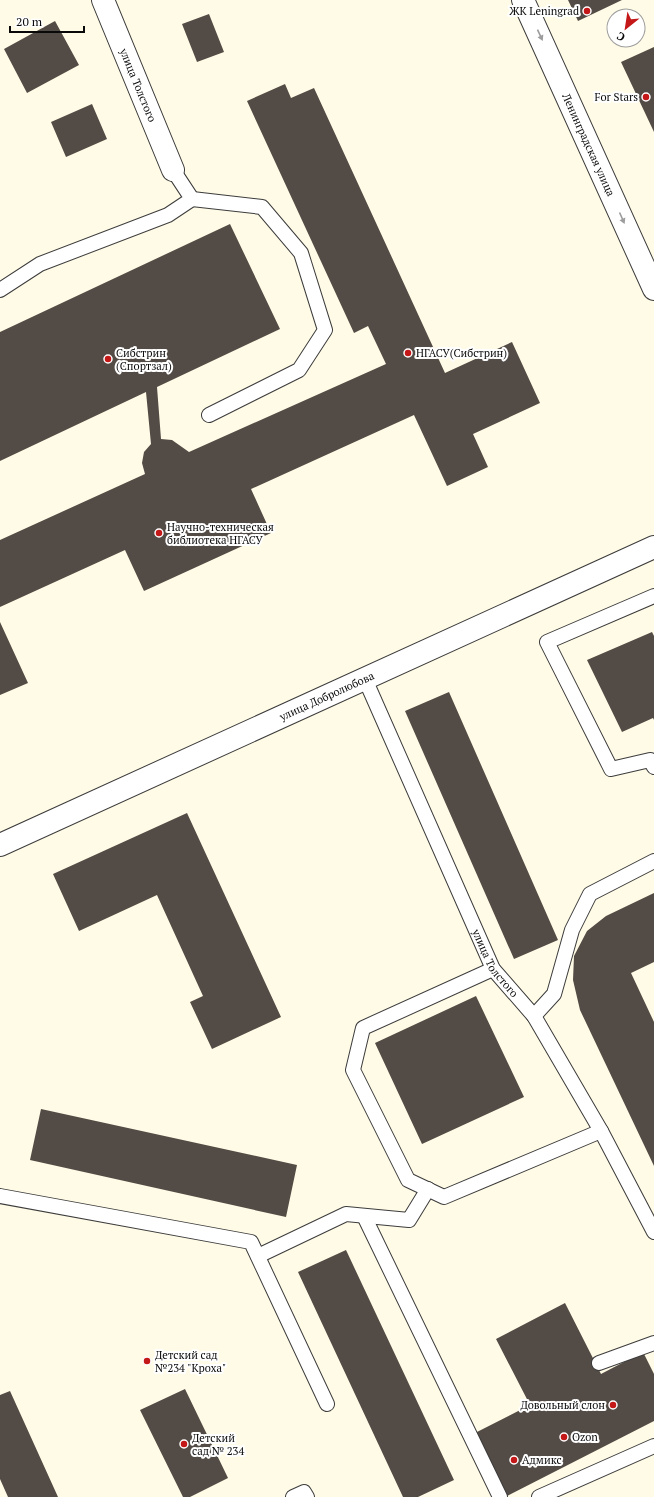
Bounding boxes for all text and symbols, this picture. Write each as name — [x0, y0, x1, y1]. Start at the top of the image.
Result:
place label: ЖК Leningrad — [509, 4, 579, 18]
marker: ЖК Leningrad — [582, 6, 592, 16]
scale bar — [10, 8, 84, 34]
north arrow — [606, 8, 646, 48]
text: 20 m — [16, 14, 43, 29]
text: С — [614, 29, 628, 45]
one-way arrow — [537, 30, 543, 41]
street label: улица Толстого — [116, 45, 159, 124]
street label: Ленинградская улица — [559, 90, 618, 199]
place label: For Stars — [595, 90, 638, 104]
marker: For Stars — [641, 92, 651, 102]
one-way arrow — [619, 212, 625, 223]
place label: Сибстрин (Спортзал) — [116, 346, 172, 373]
place label: НГАСУ(Сибстрин) — [416, 346, 507, 360]
marker: НГАСУ(Сибстрин) — [403, 348, 413, 358]
marker: Сибстрин (Спортзал) — [103, 354, 113, 364]
place label: Научно-техническая библиотека НГАСУ — [167, 520, 274, 547]
marker: Научно-техническая библиотека НГАСУ — [154, 528, 164, 538]
street label: улица Добролюбова — [276, 668, 377, 724]
street label: улица Толстого — [469, 926, 521, 1000]
place label: Детский сад №234 "Кроха" — [155, 1348, 226, 1375]
marker: Детский сад №234 "Кроха" — [142, 1356, 152, 1366]
place label: Довольный слон — [520, 1398, 605, 1412]
marker: Довольный слон — [608, 1400, 618, 1410]
place label: Ozon — [572, 1430, 598, 1444]
place label: Детский сад № 234 — [192, 1431, 244, 1458]
marker: Ozon — [559, 1432, 569, 1442]
marker: Детский сад № 234 — [179, 1439, 189, 1449]
place label: Адмикс — [522, 1453, 562, 1467]
marker: Адмикс — [509, 1455, 519, 1465]

